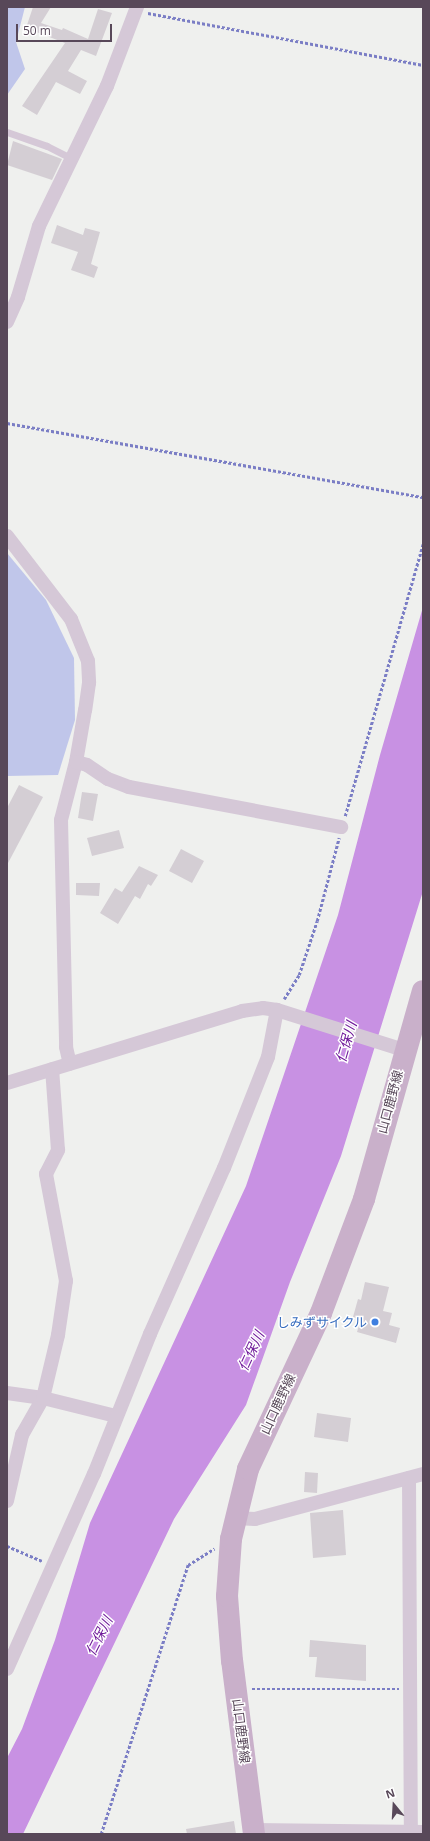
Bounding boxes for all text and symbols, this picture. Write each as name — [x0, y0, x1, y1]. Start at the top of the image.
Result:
scale bar — [18, 16, 114, 42]
text: 50 m — [23, 22, 51, 39]
water label: 仁保川 — [332, 1019, 360, 1065]
street label: 山口鹿野線 — [374, 1069, 406, 1135]
place label: しみずサイクル — [276, 1314, 367, 1330]
marker: しみずサイクル — [370, 1317, 380, 1327]
water label: 仁保川 — [235, 1328, 267, 1374]
street label: 山口鹿野線 — [257, 1371, 299, 1437]
water label: 仁保川 — [82, 1613, 116, 1659]
street label: 山口鹿野線 — [229, 1698, 253, 1764]
north arrow — [374, 1785, 414, 1825]
text: N — [384, 1785, 397, 1802]

